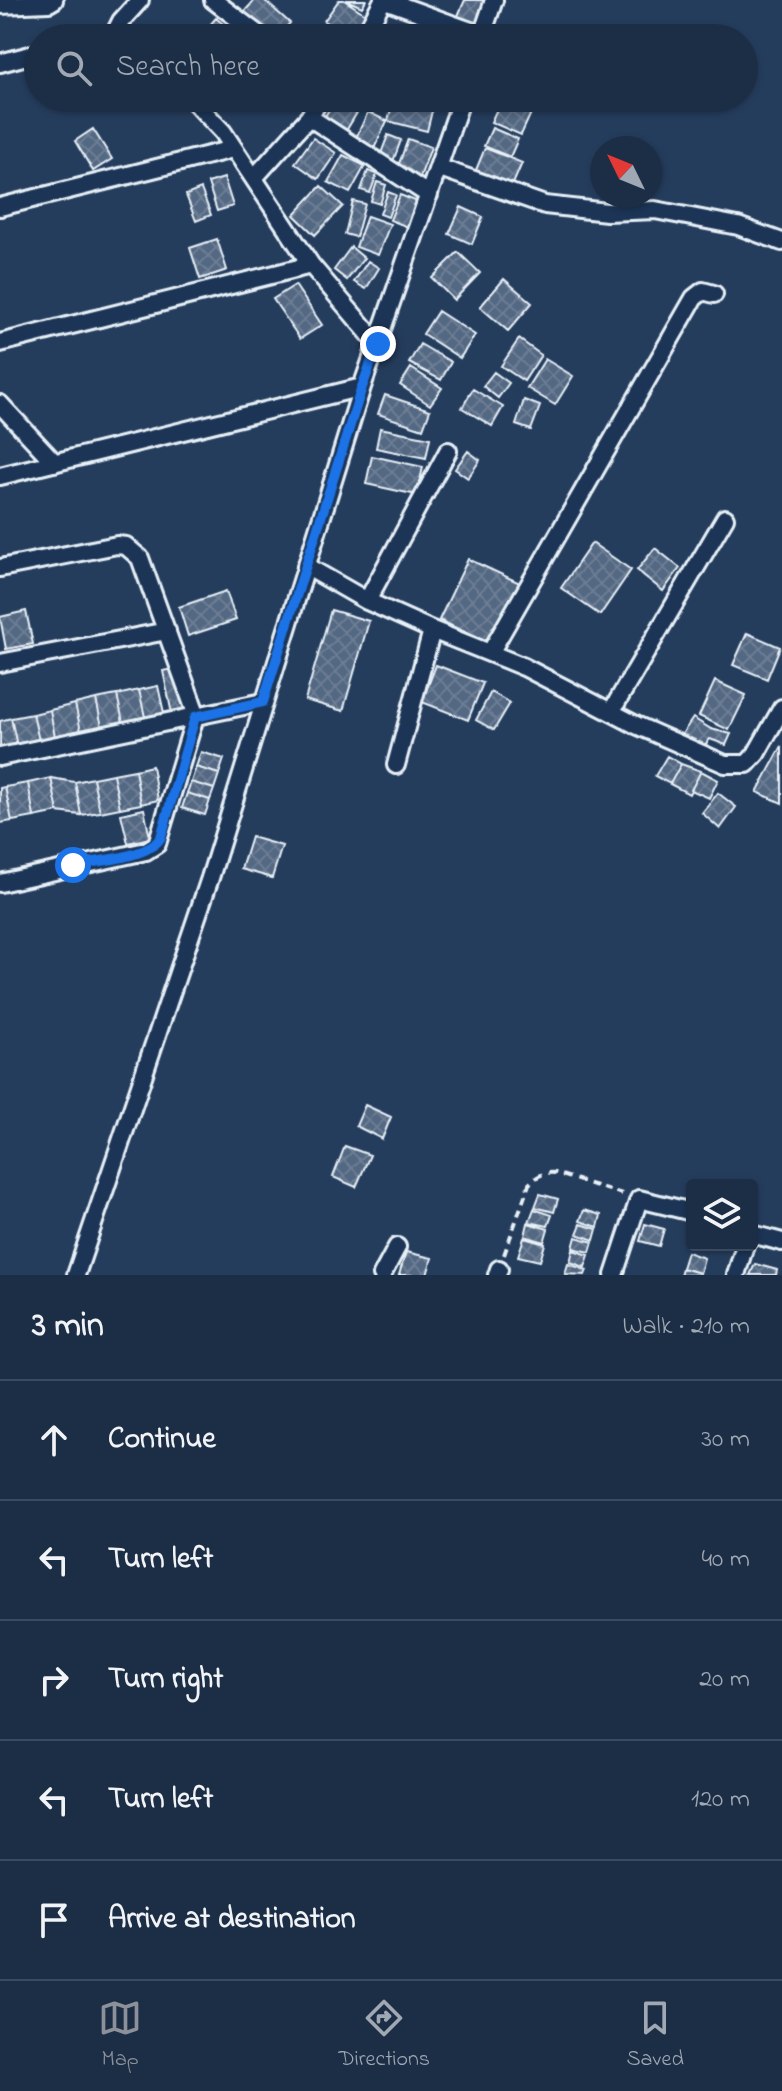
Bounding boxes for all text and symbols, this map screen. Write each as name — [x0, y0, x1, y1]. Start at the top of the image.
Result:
search box — [24, 24, 758, 112]
icon: search — [52, 46, 96, 90]
text: Search here — [116, 46, 260, 90]
north arrow — [590, 136, 662, 208]
route end — [360, 326, 396, 362]
route start — [55, 847, 91, 883]
map controls — [686, 1179, 758, 1251]
button: layers — [686, 1179, 758, 1251]
text: 3 min — [32, 1302, 104, 1352]
text: Walk · 210 m — [622, 1308, 750, 1346]
icon: ahead — [32, 1418, 76, 1462]
text: Continue — [108, 1418, 216, 1462]
text: 30 m — [701, 1421, 750, 1459]
icon: left — [32, 1538, 76, 1582]
text: Turn left — [108, 1538, 213, 1582]
text: 40 m — [701, 1541, 750, 1579]
icon: right — [32, 1658, 76, 1702]
text: Turn right — [108, 1658, 223, 1702]
text: 20 m — [699, 1661, 750, 1699]
icon: left — [32, 1778, 76, 1822]
text: Turn left — [108, 1778, 213, 1822]
text: 120 m — [691, 1781, 750, 1819]
icon: arrive — [32, 1898, 76, 1942]
text: Arrive at destination — [108, 1898, 356, 1942]
tab: Map — [98, 1996, 142, 2076]
tab: Directions — [339, 1996, 430, 2076]
tab: Saved — [626, 1996, 684, 2076]

